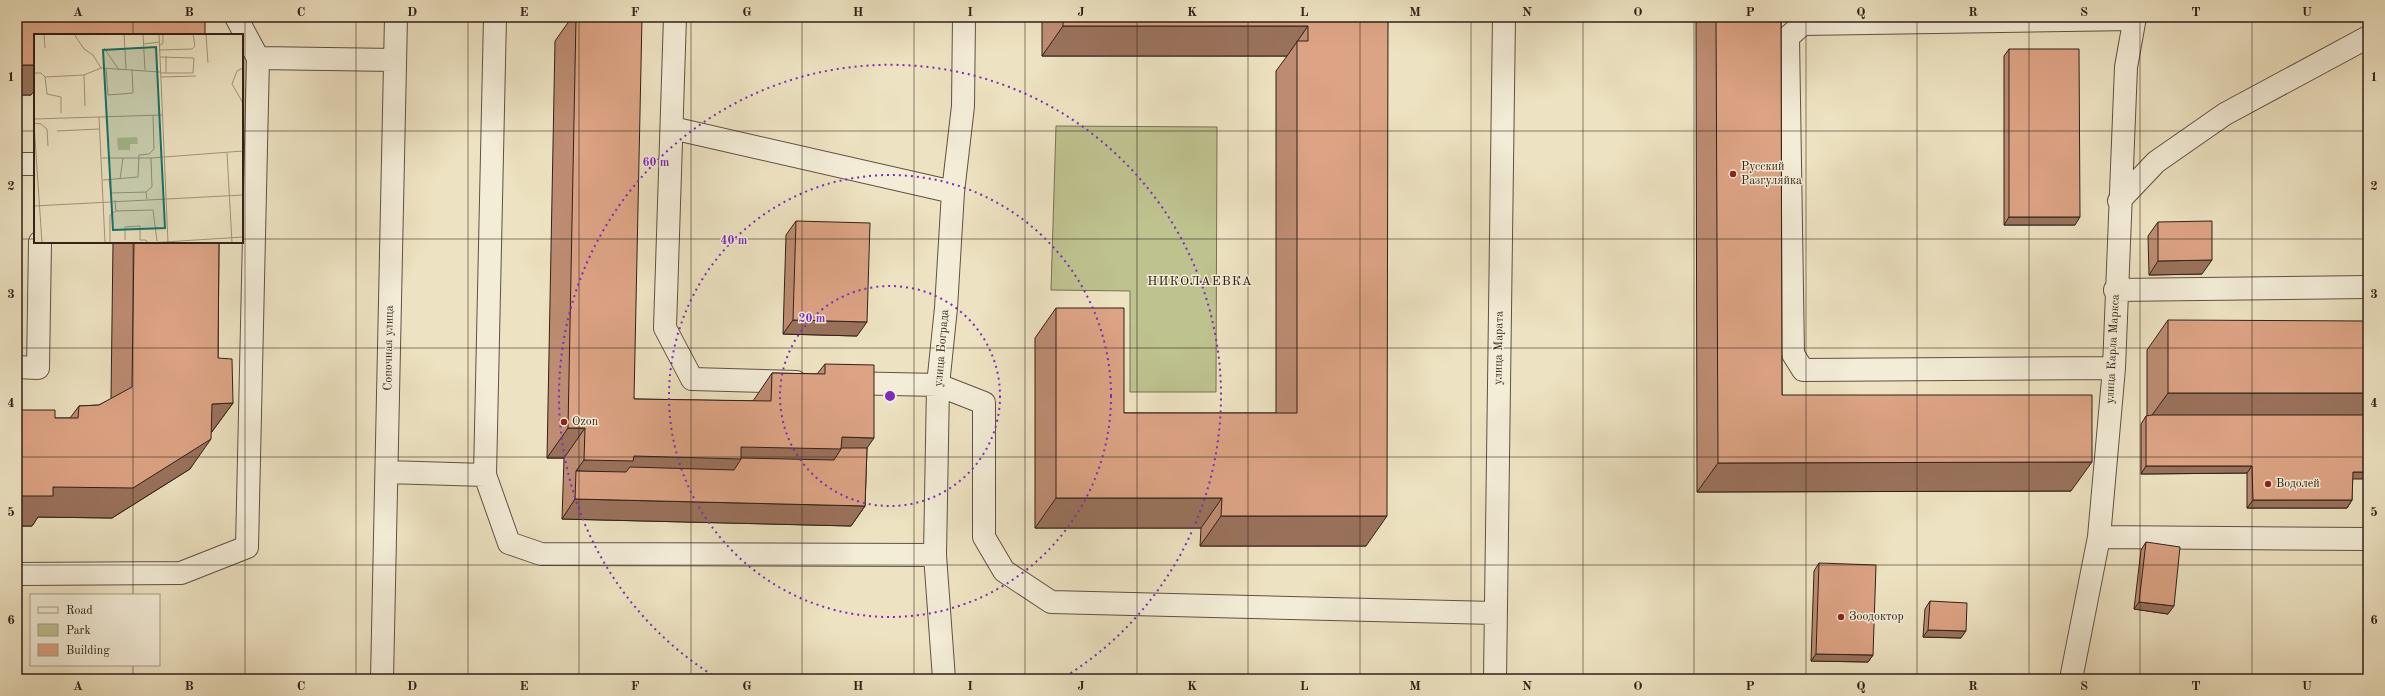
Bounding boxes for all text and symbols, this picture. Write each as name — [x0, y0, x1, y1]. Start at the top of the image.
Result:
text: A — [73, 6, 83, 19]
text: B — [184, 6, 194, 19]
text: C — [297, 6, 305, 19]
text: D — [407, 6, 417, 19]
text: E — [520, 6, 529, 19]
text: F — [631, 6, 640, 19]
text: G — [742, 6, 752, 19]
text: H — [853, 6, 864, 19]
text: I — [967, 6, 973, 19]
text: J — [1077, 6, 1085, 19]
text: K — [1187, 6, 1197, 19]
text: L — [1300, 6, 1309, 19]
text: M — [1409, 6, 1421, 19]
text: N — [1522, 6, 1532, 19]
text: O — [1633, 6, 1643, 19]
text: P — [1745, 6, 1755, 19]
text: Q — [1856, 6, 1866, 19]
text: R — [1968, 6, 1978, 19]
text: S — [2080, 6, 2088, 19]
text: T — [2191, 6, 2201, 19]
text: U — [2302, 6, 2312, 19]
inset map — [34, 34, 243, 243]
text: 1 — [7, 71, 15, 84]
text: 1 — [2370, 71, 2378, 84]
text: 60 m — [643, 157, 670, 169]
place label: Русский Разгуляйка — [1741, 161, 1802, 187]
marker: Русский Разгуляйка — [1728, 169, 1738, 179]
text: 2 — [7, 180, 15, 193]
text: 2 — [2370, 180, 2378, 193]
text: 40 m — [721, 235, 748, 247]
district label: НИКОЛАЕВКА — [1147, 275, 1253, 288]
text: 3 — [7, 288, 15, 301]
text: 3 — [2370, 288, 2378, 301]
street label: улица Карла Маркса — [2104, 294, 2122, 404]
street label: Сопочная улица — [382, 305, 396, 391]
street label: улица Бограда — [933, 309, 951, 387]
street label: улица Марата — [1492, 311, 1506, 385]
text: 20 m — [799, 313, 826, 325]
centre of rings — [883, 389, 897, 403]
text: 4 — [7, 397, 15, 410]
text: 4 — [2370, 397, 2378, 410]
place label: Ozon — [572, 416, 599, 428]
marker: Ozon — [559, 417, 569, 427]
place label: Водолей — [2276, 478, 2320, 490]
marker: Водолей — [2263, 479, 2273, 489]
text: 5 — [7, 506, 15, 519]
text: 5 — [2370, 506, 2378, 519]
legend — [30, 594, 160, 666]
text: Road — [66, 605, 93, 617]
place label: Зоодоктор — [1849, 611, 1904, 623]
marker: Зоодоктор — [1836, 612, 1846, 622]
text: 6 — [7, 614, 15, 627]
text: 6 — [2370, 614, 2378, 627]
text: Park — [66, 625, 91, 637]
text: Building — [66, 645, 110, 657]
text: A — [73, 680, 83, 693]
text: B — [184, 680, 194, 693]
text: C — [297, 680, 305, 693]
text: D — [407, 680, 417, 693]
text: E — [520, 680, 529, 693]
text: F — [631, 680, 640, 693]
text: G — [742, 680, 752, 693]
text: H — [853, 680, 864, 693]
text: I — [967, 680, 973, 693]
text: J — [1077, 680, 1085, 693]
text: K — [1187, 680, 1197, 693]
text: L — [1300, 680, 1309, 693]
text: M — [1409, 680, 1421, 693]
text: N — [1522, 680, 1532, 693]
text: O — [1633, 680, 1643, 693]
text: P — [1745, 680, 1755, 693]
text: Q — [1856, 680, 1866, 693]
text: R — [1968, 680, 1978, 693]
text: S — [2080, 680, 2088, 693]
text: T — [2191, 680, 2201, 693]
text: U — [2302, 680, 2312, 693]

